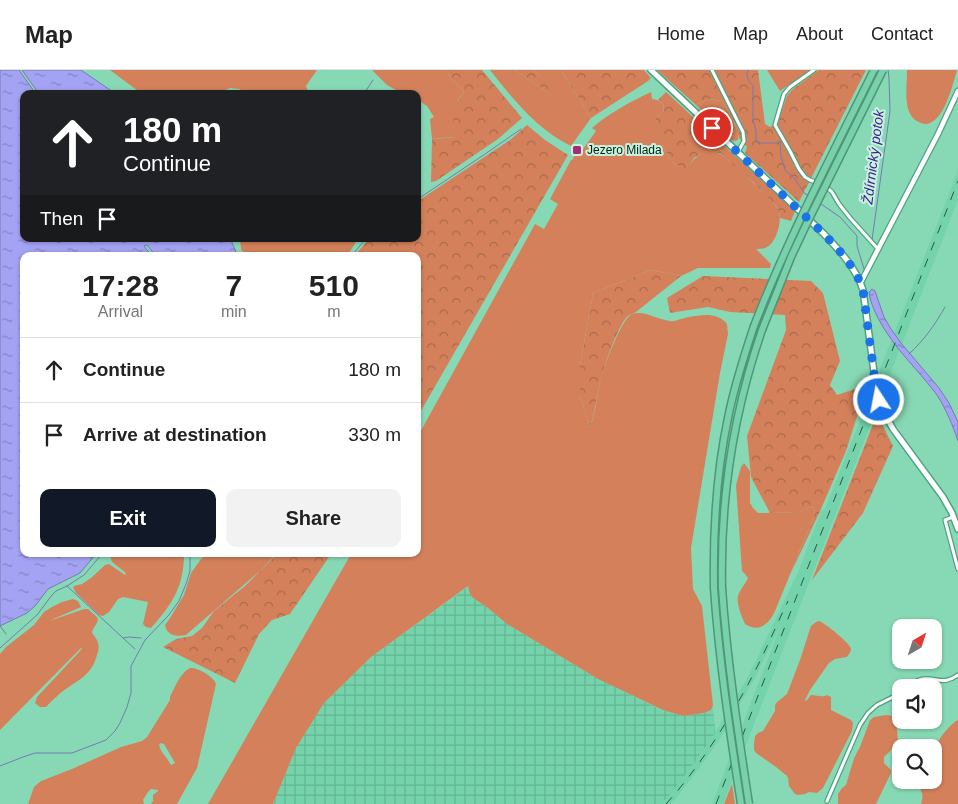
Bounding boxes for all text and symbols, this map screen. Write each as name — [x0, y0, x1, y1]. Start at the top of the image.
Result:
text: Map — [25, 21, 73, 48]
text: Home — [657, 24, 705, 44]
text: Map — [733, 24, 768, 44]
text: About — [796, 24, 843, 44]
text: Contact — [871, 24, 933, 44]
pin — [691, 107, 733, 149]
water label: Ždírnický potok — [859, 108, 887, 206]
icon: ahead — [40, 110, 105, 175]
text: 180 m — [123, 110, 222, 149]
icon: arrive — [698, 114, 726, 142]
place label: Jezero Milada — [587, 143, 662, 157]
marker: Jezero Milada — [571, 144, 583, 156]
text: Continue — [123, 151, 211, 176]
icon: arrive — [93, 205, 121, 233]
text: Then — [40, 208, 83, 229]
text: 17:28 — [82, 269, 159, 302]
text: 7 — [225, 269, 242, 302]
text: 510 — [309, 269, 359, 302]
text: Arrival — [98, 303, 143, 320]
text: min — [221, 303, 247, 320]
text: m — [327, 303, 340, 320]
icon: ahead — [40, 356, 68, 384]
text: Continue — [83, 359, 165, 380]
text: 180 m — [348, 359, 401, 380]
position arrow — [852, 373, 904, 425]
icon: arrive — [40, 421, 68, 449]
text: Arrive at destination — [83, 424, 267, 445]
text: 330 m — [348, 424, 401, 445]
button: Exit — [40, 489, 216, 547]
button: Share — [226, 489, 401, 547]
north arrow — [892, 619, 942, 669]
map controls — [892, 619, 942, 789]
button: sound — [892, 679, 942, 729]
button: search — [892, 739, 942, 789]

